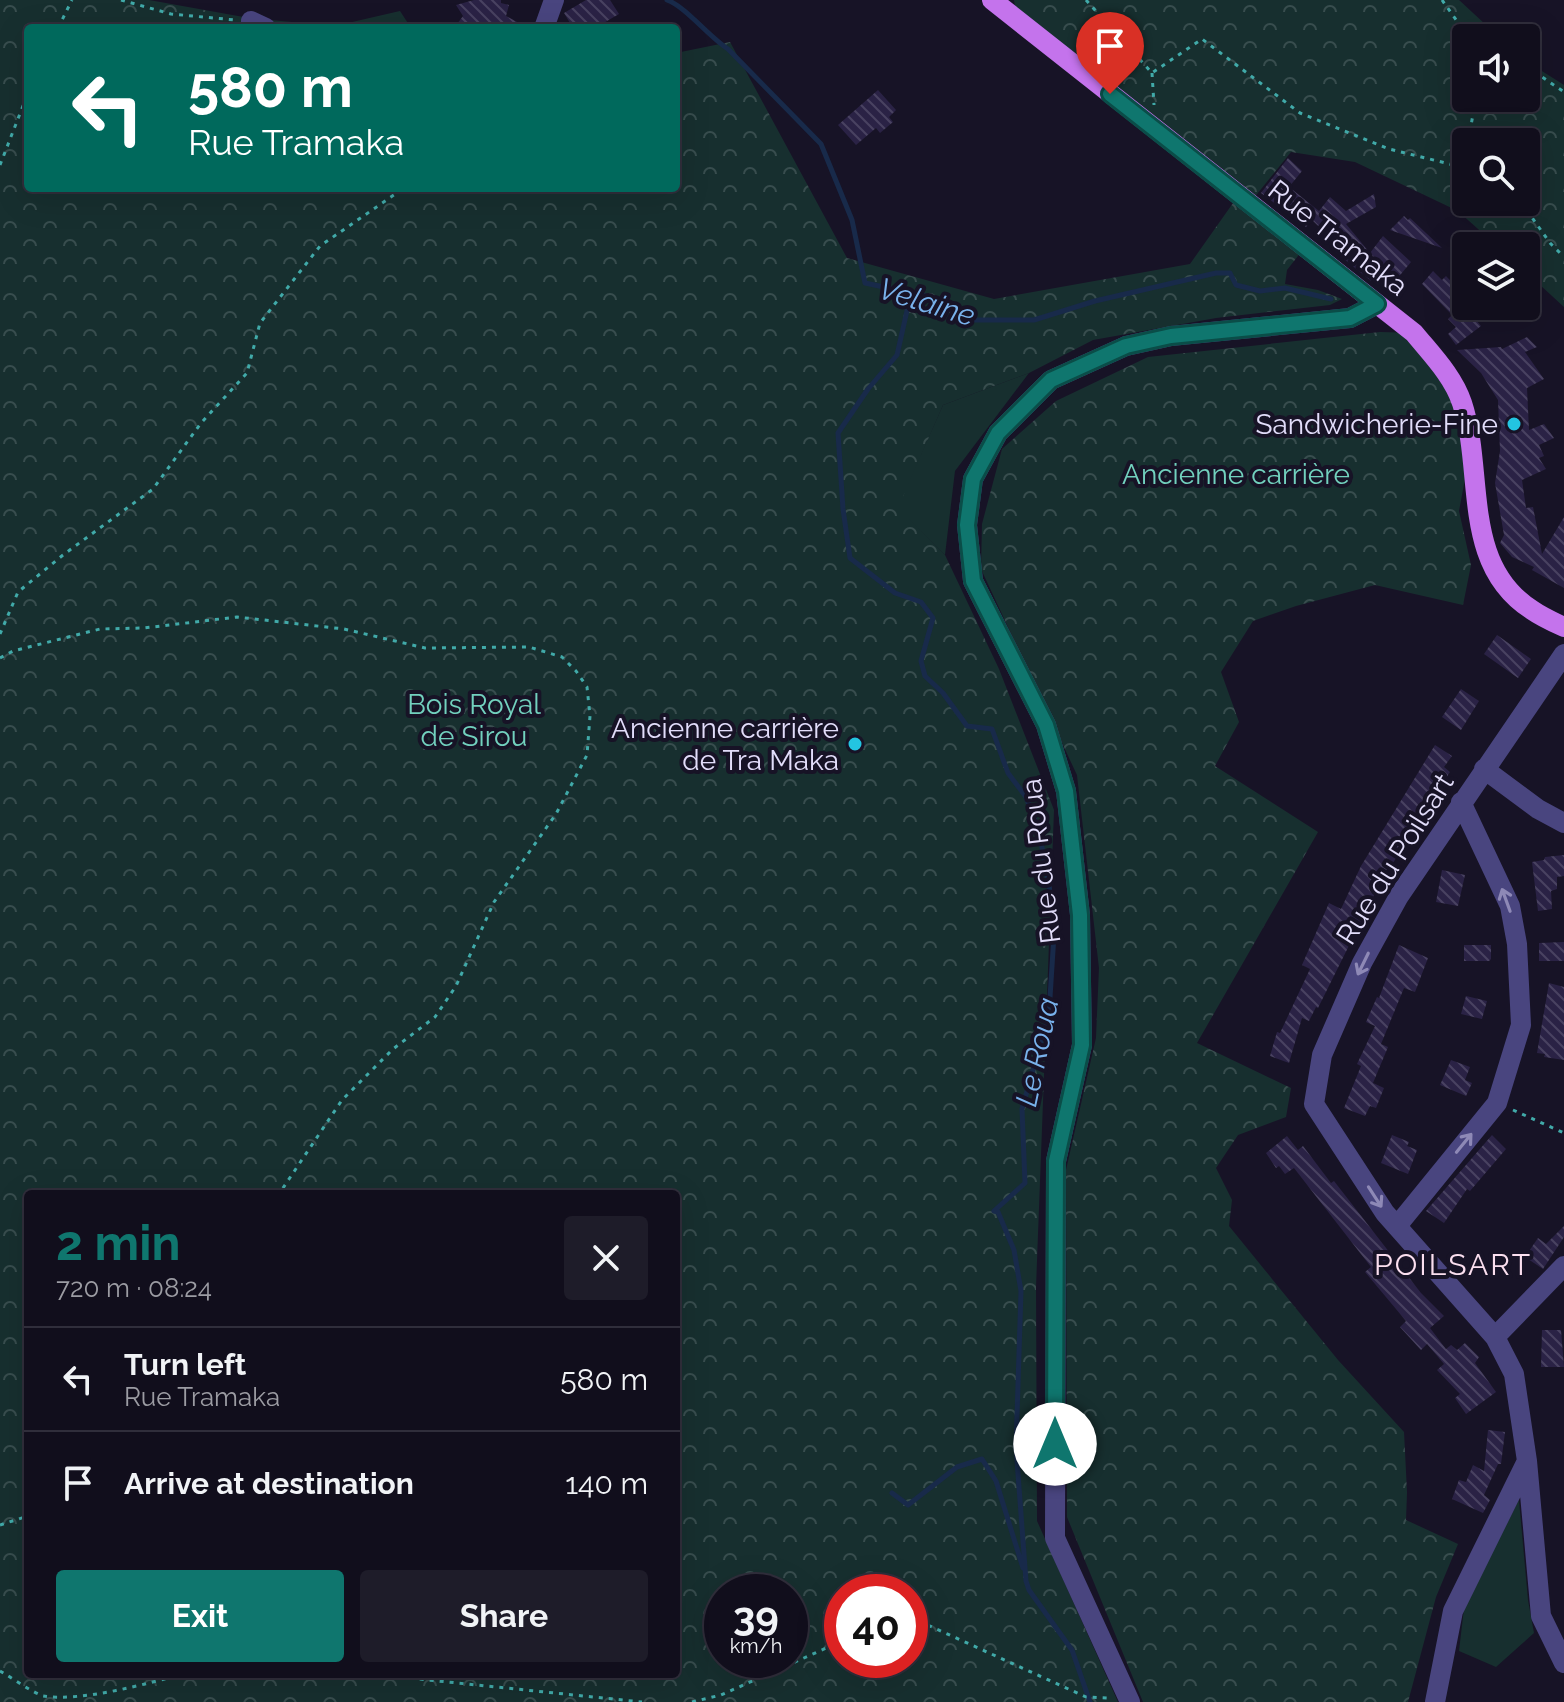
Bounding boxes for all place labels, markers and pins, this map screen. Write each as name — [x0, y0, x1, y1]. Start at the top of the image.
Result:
pin — [1076, 12, 1144, 94]
place label: Sandwicherie-Fine — [1255, 408, 1498, 441]
marker: Sandwicherie-Fine — [1505, 415, 1523, 433]
place label: Ancienne carrière de Tra Maka — [611, 712, 839, 777]
marker: Ancienne carrière de Tra Maka — [846, 735, 864, 753]

